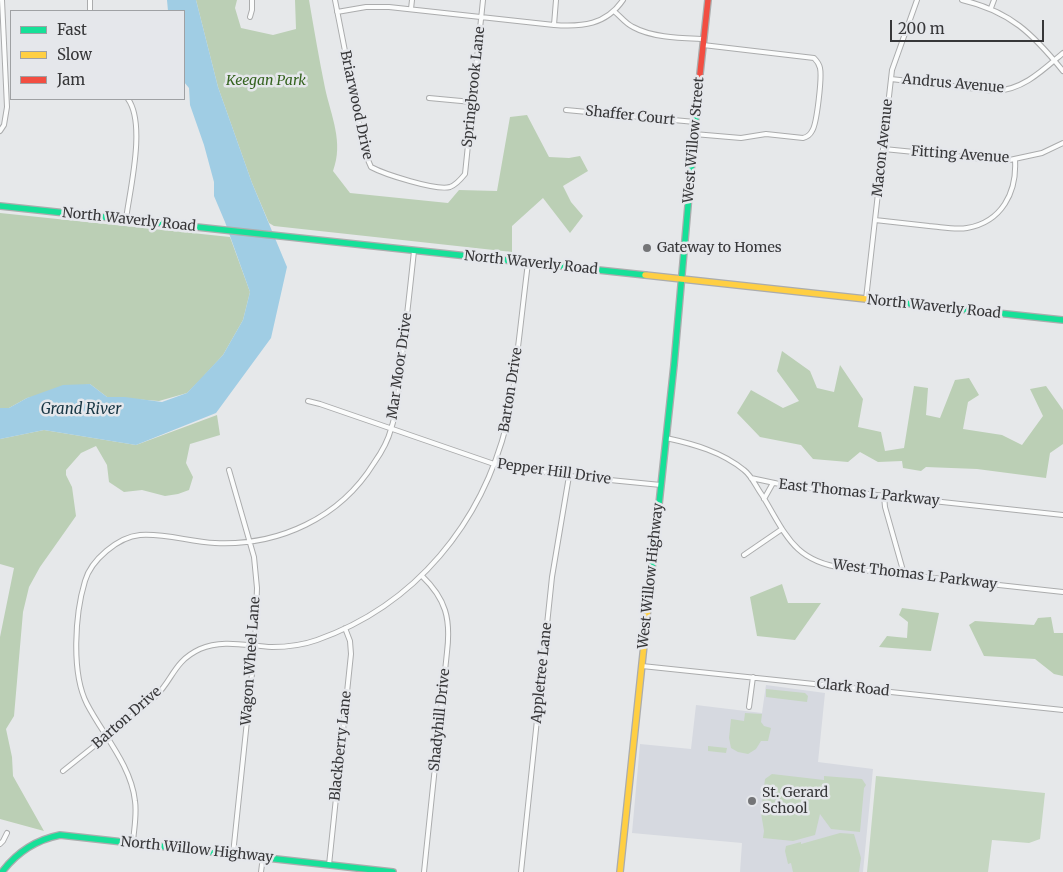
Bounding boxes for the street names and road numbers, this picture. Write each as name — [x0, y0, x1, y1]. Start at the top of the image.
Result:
street label: Springbrook Lane — [459, 26, 489, 148]
street label: Briarwood Drive — [336, 49, 376, 161]
street label: Andrus Avenue — [901, 71, 1005, 97]
street label: West Willow Street — [680, 76, 708, 204]
street label: Macon Avenue — [870, 98, 896, 198]
street label: Shaffer Court — [584, 103, 676, 129]
street label: Fitting Avenue — [910, 143, 1010, 167]
street label: North Waverly Road — [61, 205, 197, 235]
street label: North Waverly Road — [463, 248, 599, 278]
street label: North Waverly Road — [866, 292, 1002, 322]
street label: Mar Moor Drive — [384, 312, 416, 420]
street label: Barton Drive — [496, 346, 526, 434]
street label: Pepper Hill Drive — [496, 456, 612, 488]
street label: East Thomas L Parkway — [778, 476, 940, 510]
street label: West Willow Highway — [635, 502, 667, 650]
street label: West Thomas L Parkway — [832, 557, 998, 593]
street label: Wagon Wheel Lane — [238, 596, 264, 726]
street label: Appletree Lane — [528, 622, 556, 724]
street label: Shadyhill Drive — [426, 668, 454, 772]
street label: Clark Road — [816, 676, 890, 700]
street label: Barton Drive — [89, 683, 165, 753]
street label: Blackberry Lane — [327, 690, 355, 802]
street label: North Willow Highway — [120, 834, 274, 866]

